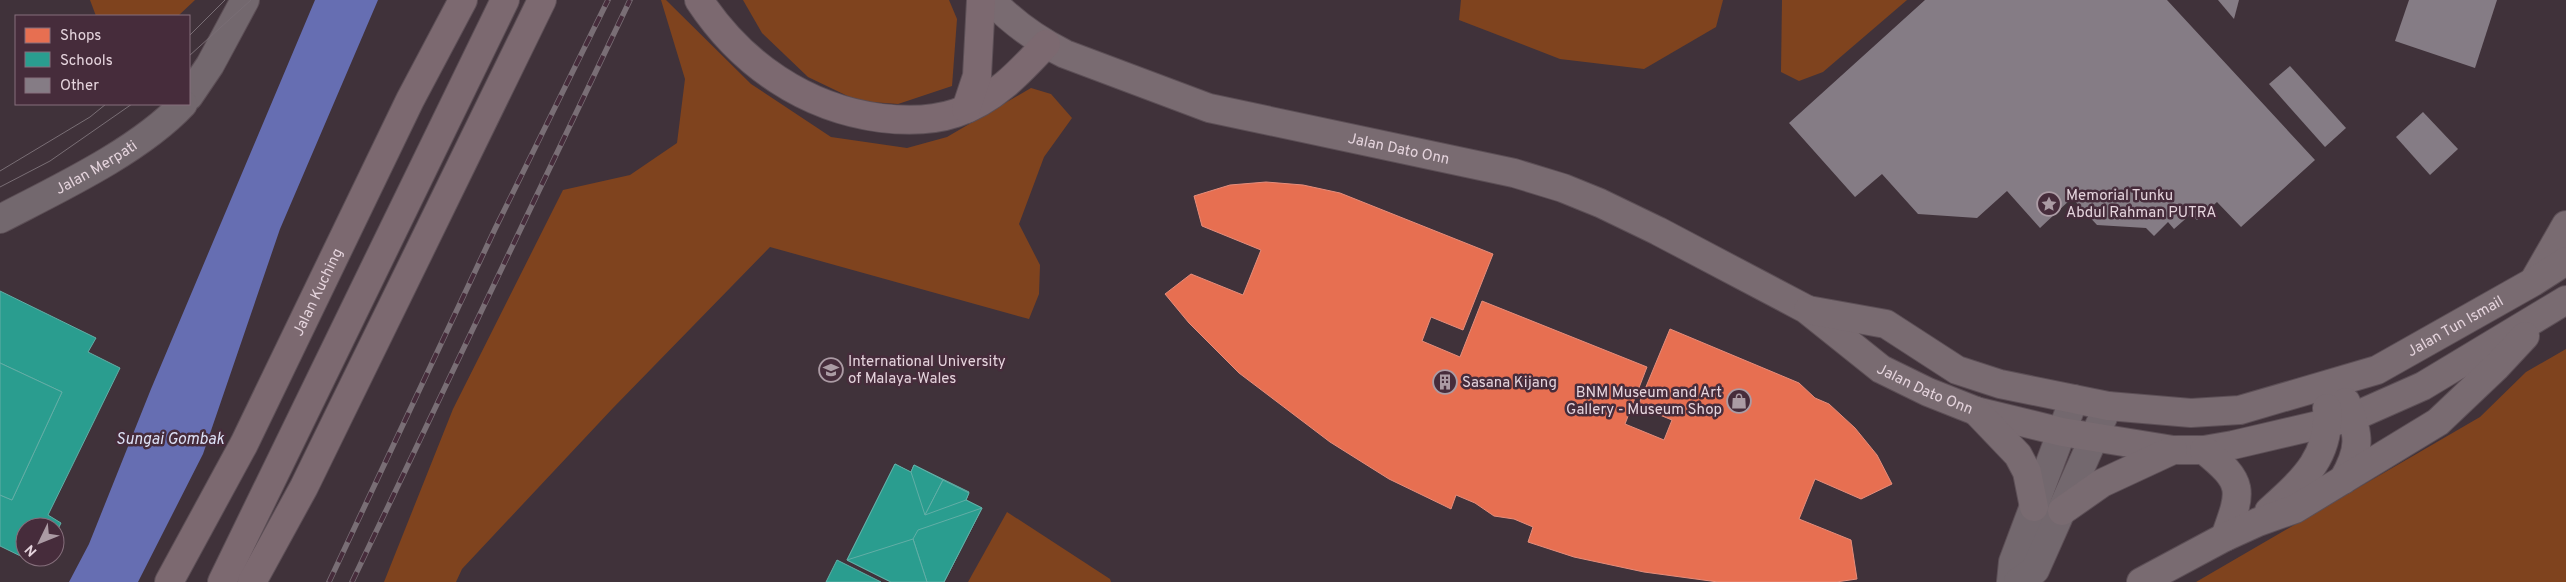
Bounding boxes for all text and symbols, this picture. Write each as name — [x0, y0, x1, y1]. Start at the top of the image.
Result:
legend — [15, 15, 190, 105]
text: Shops — [60, 27, 101, 46]
text: Schools — [60, 52, 113, 71]
text: Other — [60, 77, 99, 96]
street label: Jalan Dato Onn — [1346, 130, 1451, 170]
street label: Jalan Merpati — [52, 137, 142, 200]
place label: Memorial Tunku Abdul Rahman PUTRA — [2066, 187, 2217, 223]
place icon: Memorial Tunku Abdul Rahman PUTRA — [2036, 191, 2062, 217]
street label: Jalan Kuching — [290, 246, 348, 340]
street label: Jalan Tun Ismail — [2404, 293, 2507, 362]
place label: International University of Malaya-Wales — [848, 353, 1006, 389]
school or university icon: International University of Malaya-Wales — [818, 357, 844, 383]
street label: Jalan Dato Onn — [1873, 360, 1975, 420]
building icon: Sasana Kijang — [1432, 369, 1458, 395]
place label: Sasana Kijang — [1462, 374, 1557, 393]
place label: BNM Museum and Art Gallery - Museum Shop — [1566, 384, 1722, 420]
shop icon: BNM Museum and Art Gallery - Museum Shop — [1726, 388, 1752, 414]
water label: Sungai Gombak — [116, 430, 225, 450]
north arrow — [15, 517, 65, 567]
text: N — [22, 540, 41, 559]

